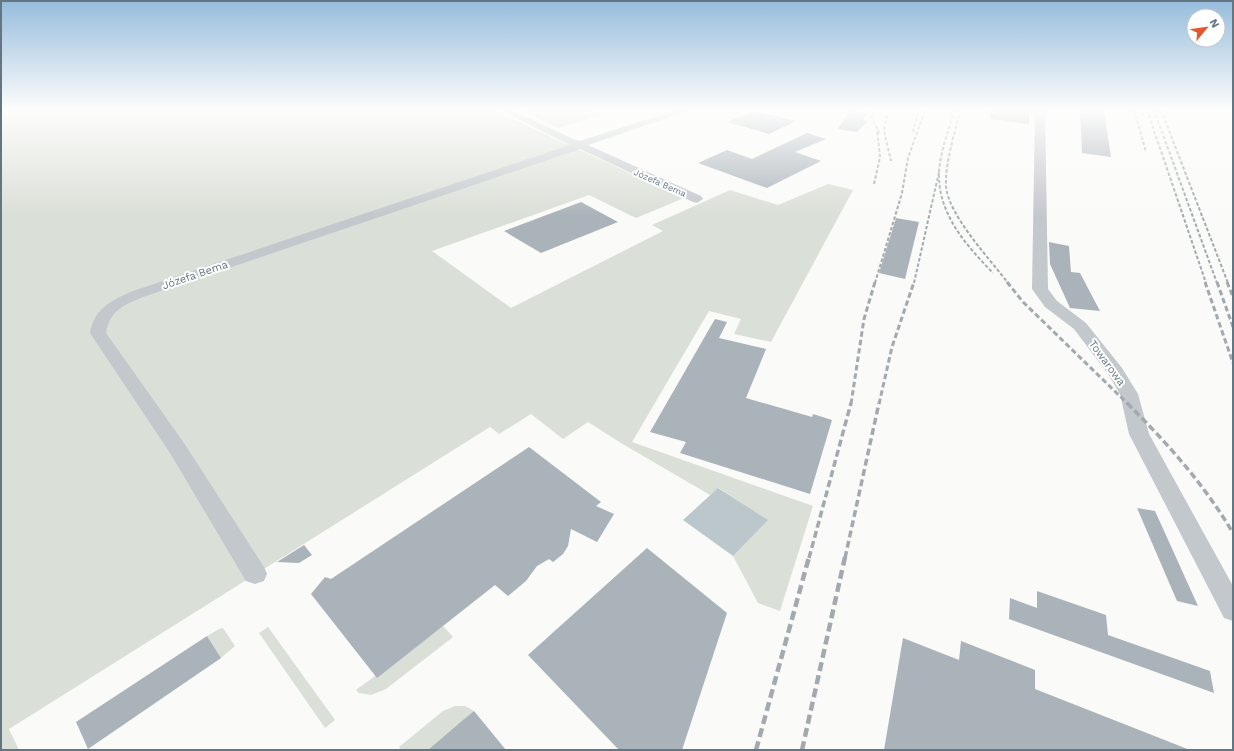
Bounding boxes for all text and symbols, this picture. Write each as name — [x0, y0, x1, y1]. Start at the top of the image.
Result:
north arrow — [1186, 8, 1226, 48]
text: N — [1207, 17, 1222, 30]
street label: Józefa Bema — [632, 167, 688, 199]
street label: Józefa Bema — [160, 258, 230, 292]
street label: Towarowa — [1086, 338, 1128, 388]

